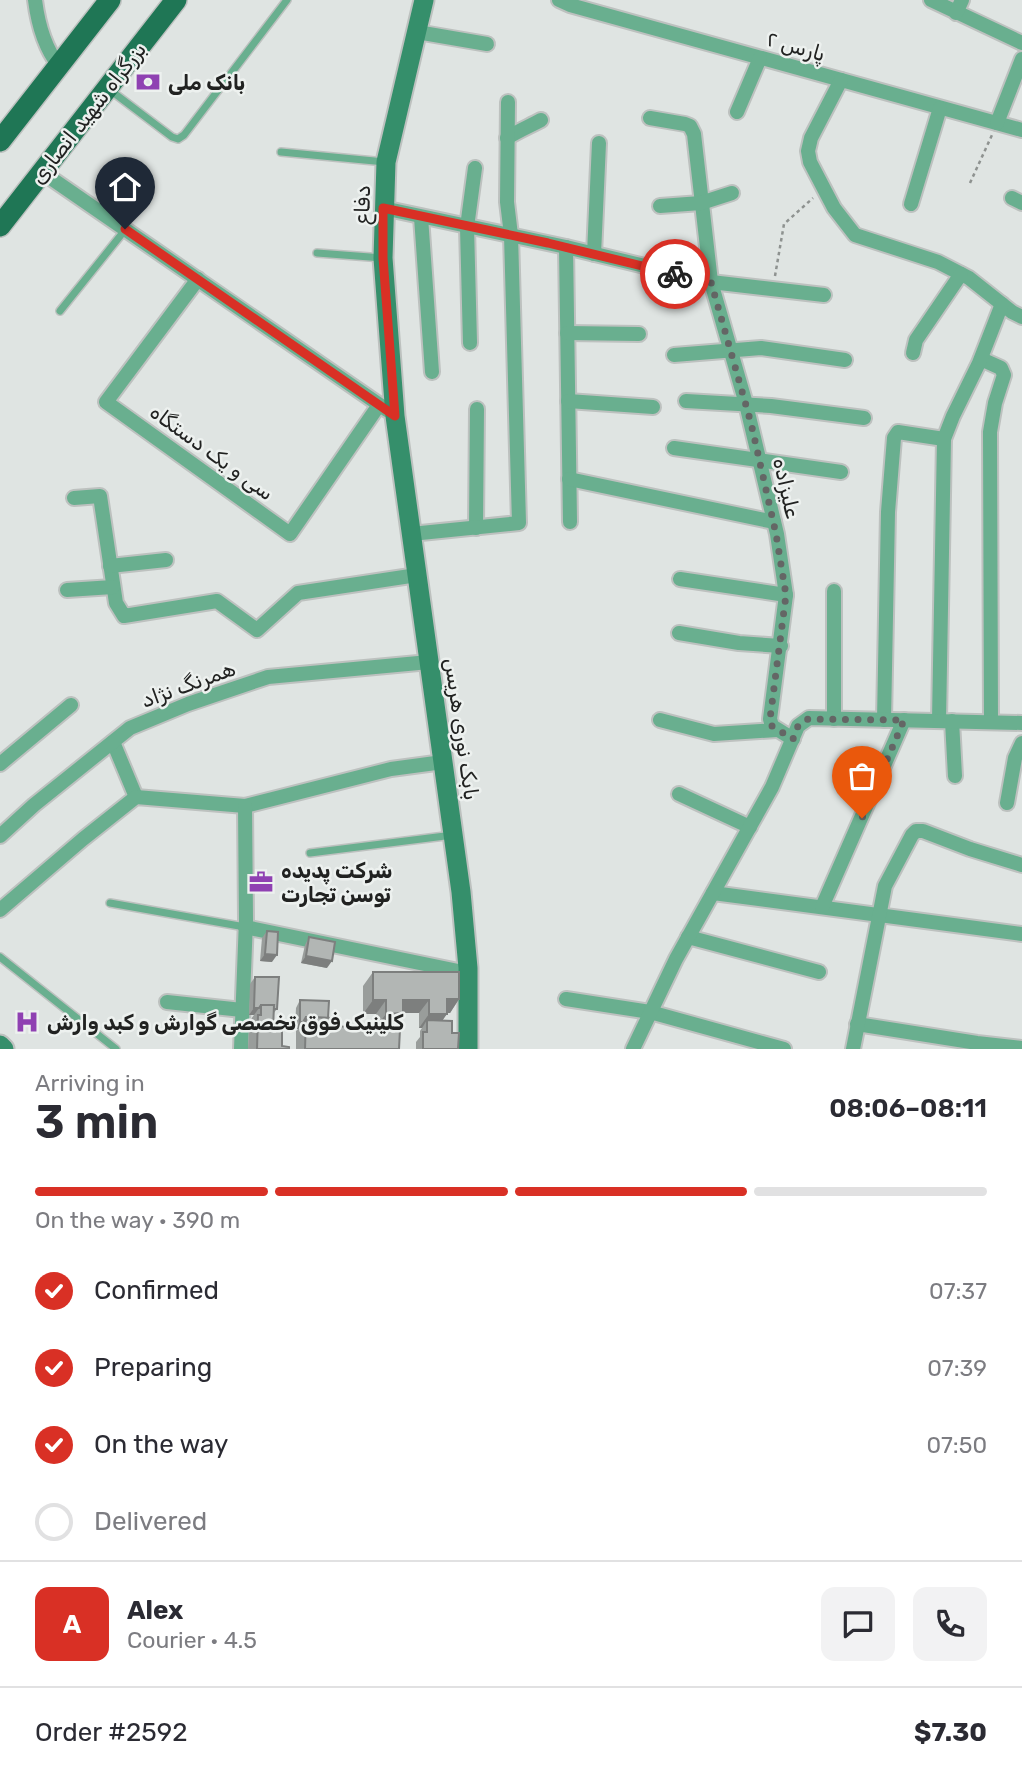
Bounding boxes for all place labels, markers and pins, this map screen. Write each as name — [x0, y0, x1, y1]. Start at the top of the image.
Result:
bank icon: بانک ملی — [134, 68, 162, 96]
place label: بانک ملی — [168, 70, 245, 95]
pin — [95, 157, 155, 229]
pin — [832, 746, 892, 818]
place label: شرکت پدیده توسن تجارت — [281, 858, 392, 908]
office icon: شرکت پدیده توسن تجارت — [247, 868, 275, 896]
hospital icon: کلینیک فوق تخصصی گوارش و کبد وارش — [13, 1008, 41, 1036]
place label: کلینیک فوق تخصصی گوارش و کبد وارش — [47, 1010, 404, 1036]

